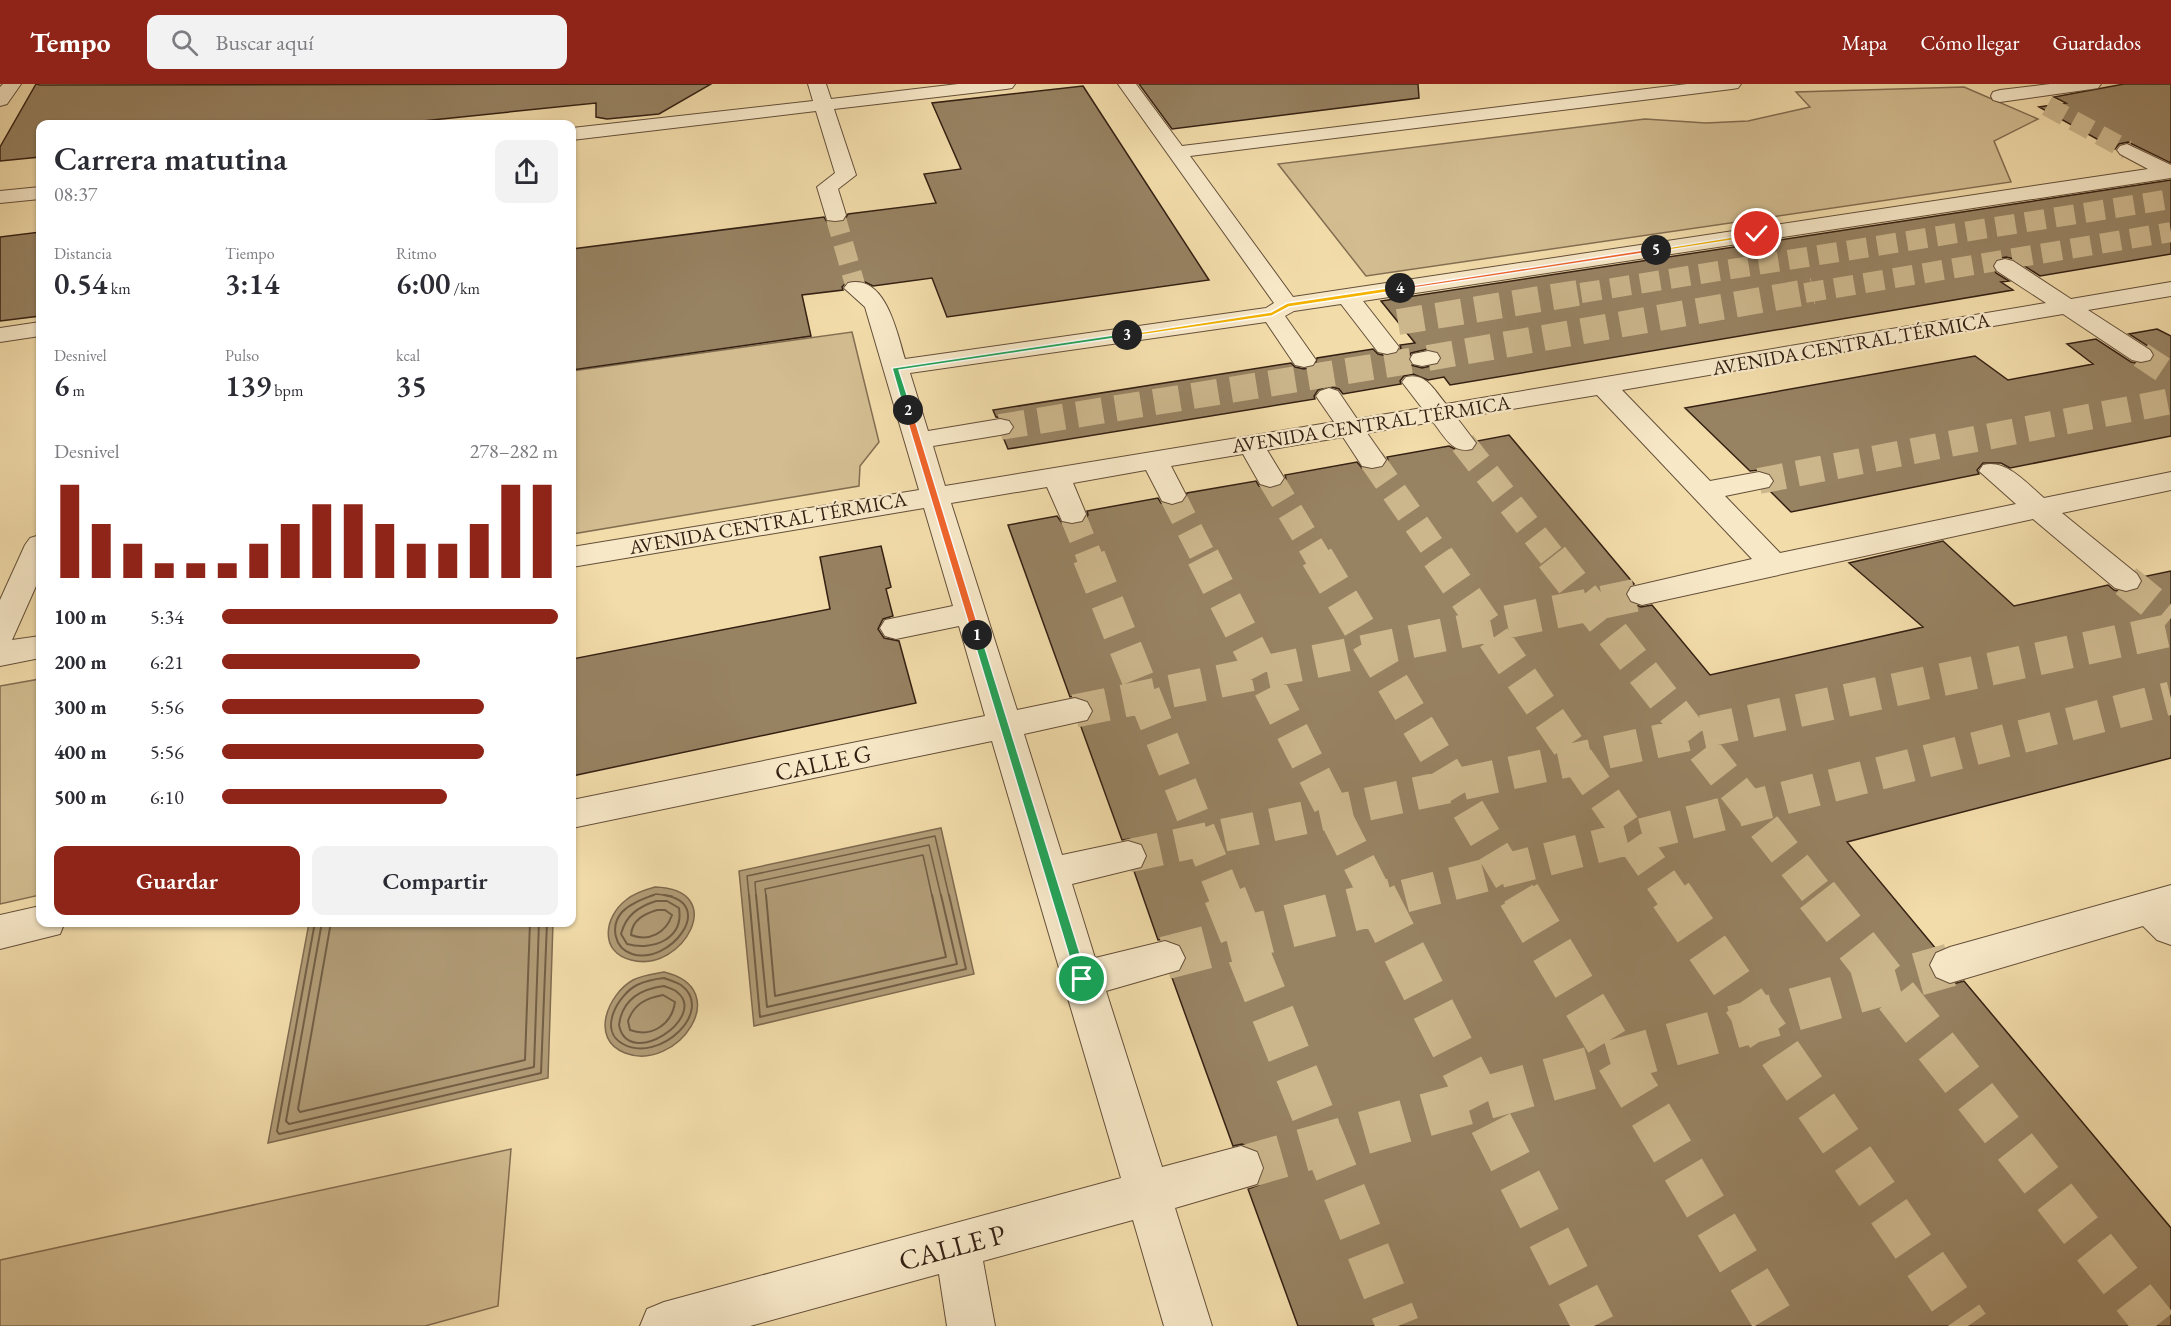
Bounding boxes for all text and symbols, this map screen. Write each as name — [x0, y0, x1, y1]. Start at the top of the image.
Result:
search box — [147, 15, 567, 69]
text: Tempo — [30, 24, 111, 60]
icon: search — [168, 26, 201, 59]
text: Buscar aquí — [216, 28, 314, 57]
text: Mapa — [1842, 29, 1887, 56]
text: Cómo llegar — [1920, 29, 2019, 56]
text: Guardados — [2052, 29, 2141, 56]
text: Carrera matutina — [54, 137, 287, 180]
button: share — [495, 140, 558, 203]
text: 08:37 — [54, 181, 97, 207]
pin — [1731, 208, 1782, 259]
icon: check — [1740, 217, 1773, 250]
pin: 5 — [1641, 235, 1671, 265]
text: 5 — [1652, 239, 1660, 260]
text: Distancia — [54, 243, 112, 264]
text: Tiempo — [225, 243, 275, 264]
text: Ritmo — [396, 243, 437, 264]
text: 0.54 — [54, 264, 107, 303]
text: 3:14 — [225, 264, 279, 303]
text: 6:00 — [396, 264, 450, 303]
pin: 4 — [1385, 273, 1415, 303]
text: 4 — [1396, 277, 1404, 298]
text: km — [107, 278, 131, 299]
text: /km — [450, 278, 480, 299]
street label: AVENIDA CENTRAL TÉRMICA — [1709, 307, 1992, 381]
pin: 3 — [1112, 320, 1142, 350]
text: 3 — [1123, 324, 1131, 345]
text: Desnivel — [54, 345, 107, 366]
text: Pulso — [225, 345, 259, 366]
text: kcal — [396, 345, 420, 366]
text: 6 — [54, 366, 69, 405]
text: 139 — [225, 366, 271, 405]
text: 35 — [396, 366, 427, 405]
text: m — [69, 380, 85, 401]
text: bpm — [271, 380, 303, 401]
street label: AVENIDA CENTRAL TÉRMICA — [1229, 389, 1512, 459]
pin: 2 — [893, 395, 923, 425]
text: 2 — [904, 399, 912, 420]
text: Desnivel — [54, 438, 120, 464]
text: 278–282 m — [470, 438, 558, 464]
street label: AVENIDA CENTRAL TÉRMICA — [626, 486, 909, 560]
text: 100 m — [54, 604, 107, 630]
text: 5:34 — [150, 604, 184, 630]
pin: 1 — [962, 620, 992, 650]
text: 1 — [973, 624, 981, 645]
text: 200 m — [54, 649, 107, 675]
text: 6:21 — [150, 649, 184, 675]
text: 300 m — [54, 694, 107, 720]
text: 5:56 — [150, 694, 184, 720]
street label: CALLE G — [772, 737, 874, 788]
text: 400 m — [54, 739, 107, 765]
text: 5:56 — [150, 739, 184, 765]
text: 500 m — [54, 784, 107, 810]
text: 6:10 — [150, 784, 184, 810]
button: Guardar — [54, 846, 300, 915]
button: Compartir — [312, 846, 558, 915]
pin — [1056, 953, 1107, 1004]
icon: arrive — [1065, 962, 1098, 995]
street label: CALLE P — [895, 1216, 1009, 1278]

